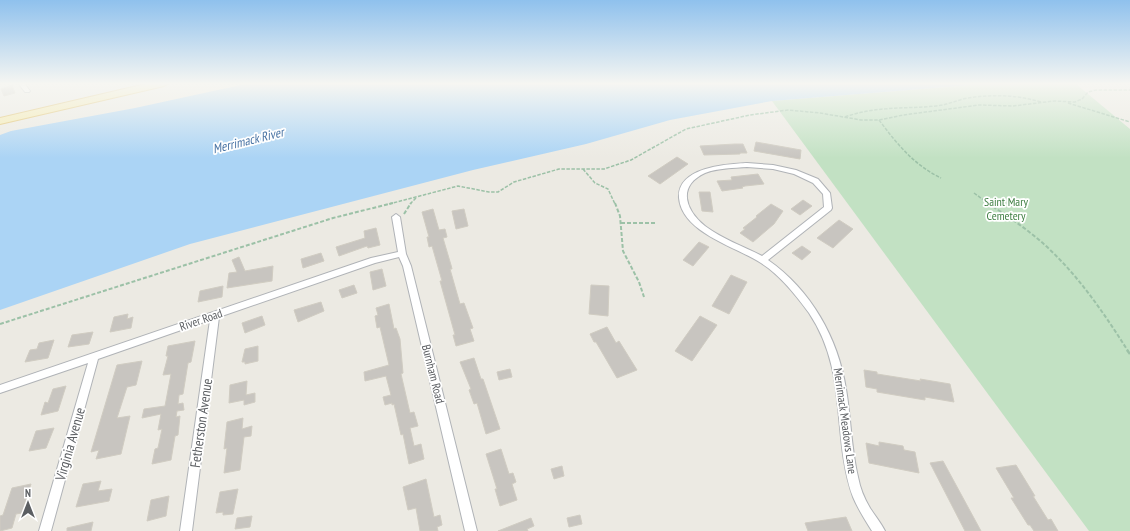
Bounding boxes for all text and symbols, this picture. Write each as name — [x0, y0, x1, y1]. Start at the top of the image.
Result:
water label: Merrimack River — [211, 123, 288, 157]
park label: Saint Mary Cemetery — [984, 194, 1028, 223]
street label: River Road — [177, 305, 224, 334]
street label: Burnham Road — [419, 343, 448, 405]
street label: Merrimack Meadows Lane — [831, 367, 860, 475]
street label: Fetherston Avenue — [186, 377, 216, 469]
street label: Virginia Avenue — [51, 405, 89, 484]
north arrow — [8, 483, 48, 523]
text: N — [25, 486, 31, 500]

